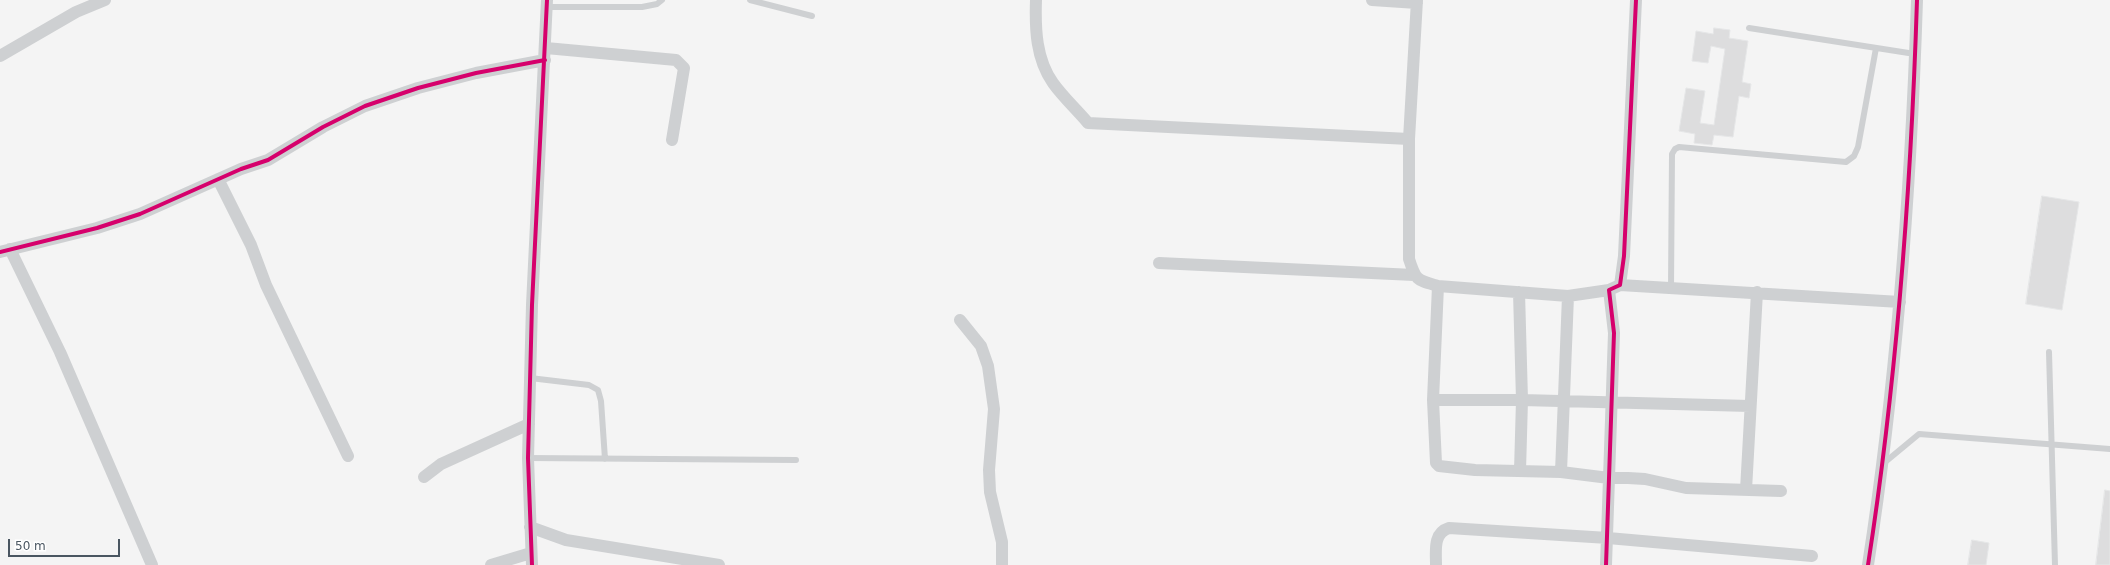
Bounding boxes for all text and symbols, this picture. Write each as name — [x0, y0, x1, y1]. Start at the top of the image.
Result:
scale bar — [10, 531, 122, 557]
text: 50 m — [15, 539, 46, 553]

